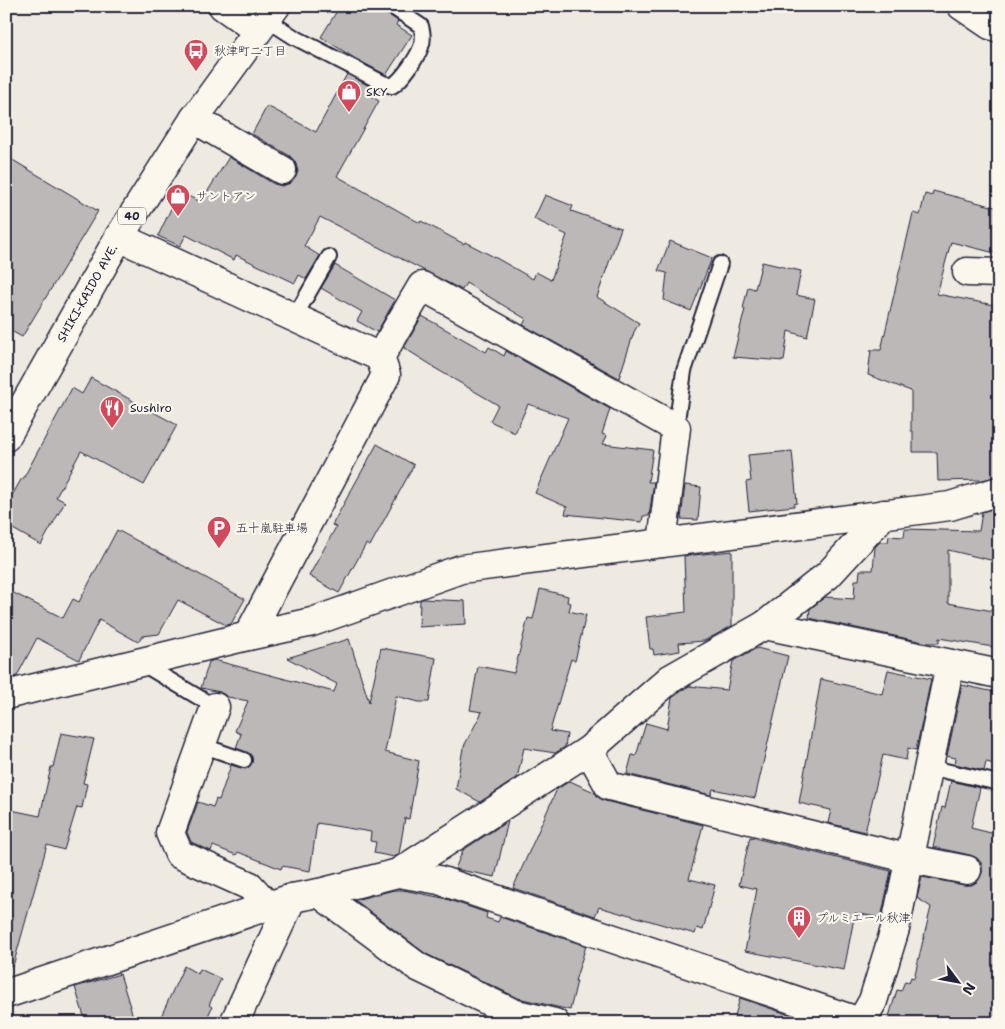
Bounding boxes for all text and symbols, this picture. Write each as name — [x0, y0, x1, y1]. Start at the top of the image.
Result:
bus stop icon: 秋津町二丁目 — [183, 38, 209, 72]
place label: 秋津町二丁目 — [214, 43, 286, 59]
shop icon: SKY — [336, 79, 362, 113]
place label: SKY — [366, 84, 388, 100]
shop icon: サントアン — [165, 183, 191, 217]
place label: サントアン — [196, 188, 256, 204]
road number: 40 — [118, 208, 146, 225]
street label: SHIKI-KAIDO AVE. — [53, 242, 121, 345]
restaurant icon: Sushiro — [99, 395, 125, 429]
place label: Sushiro — [130, 400, 172, 416]
parking icon: 五十嵐駐車場 — [206, 515, 232, 549]
place label: 五十嵐駐車場 — [236, 520, 308, 536]
building icon: プルミエール秋津 — [786, 905, 812, 939]
place label: プルミエール秋津 — [816, 910, 911, 926]
north arrow — [932, 956, 982, 1006]
text: N — [958, 979, 980, 998]

